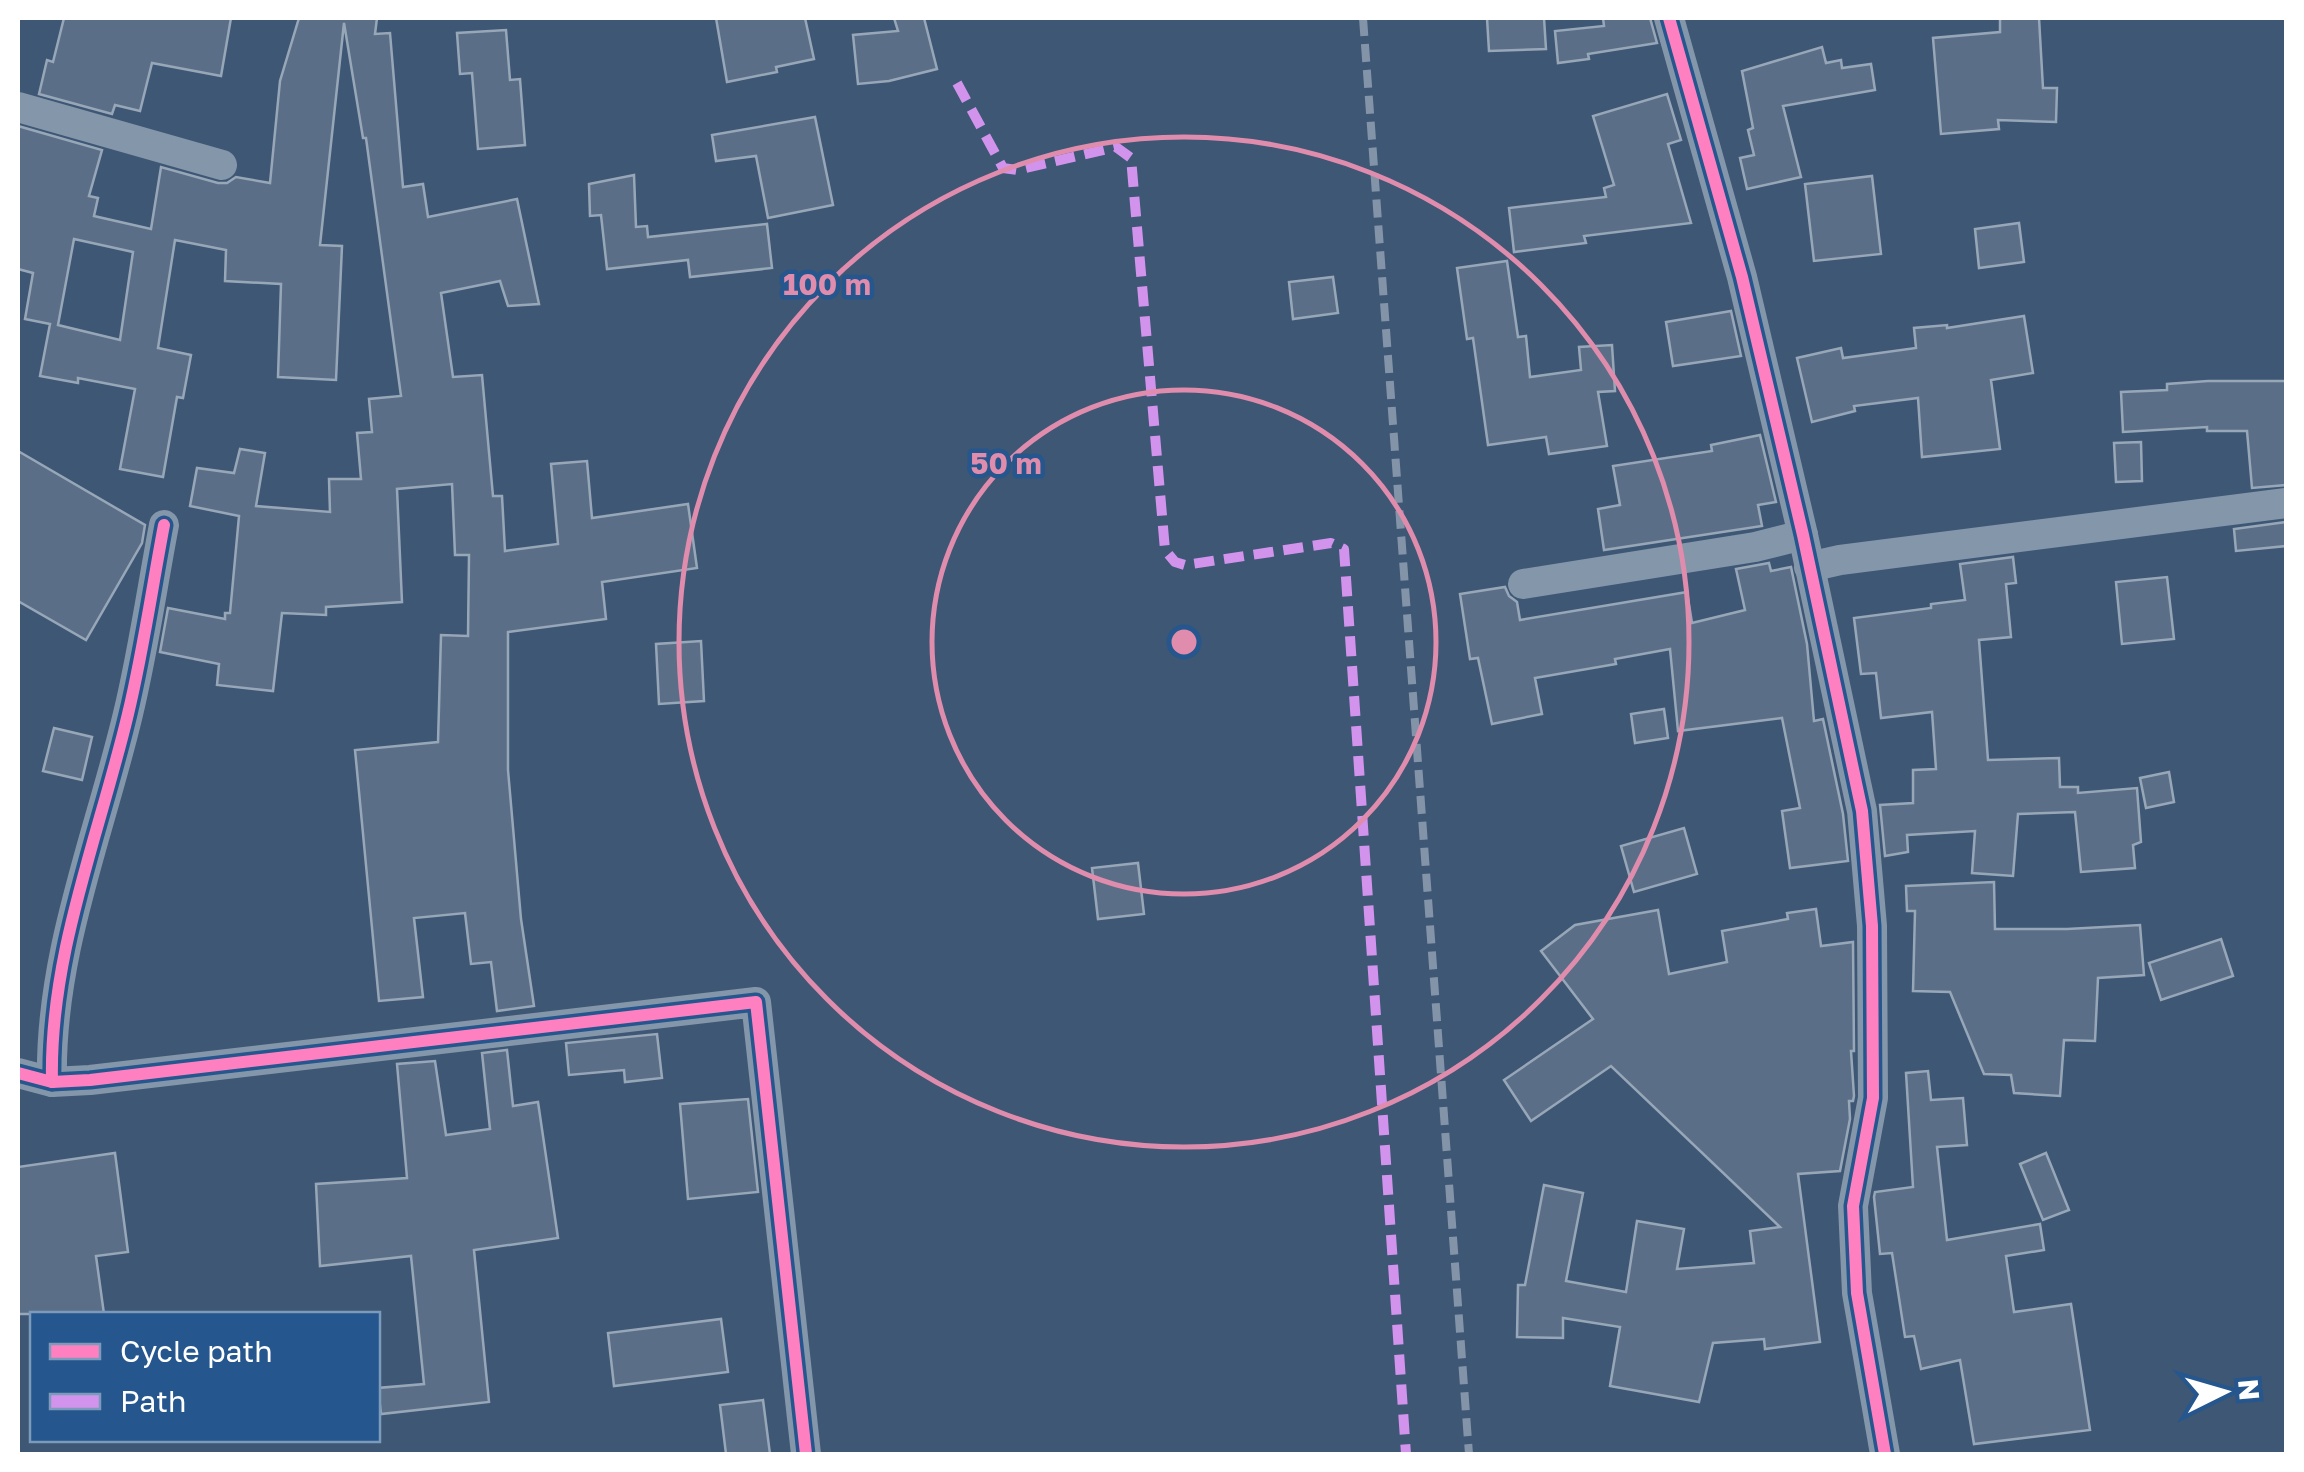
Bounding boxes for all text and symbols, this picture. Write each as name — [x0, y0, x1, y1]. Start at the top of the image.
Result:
text: 100 m — [783, 266, 871, 302]
text: 50 m — [970, 445, 1042, 481]
centre of rings — [1166, 624, 1202, 660]
legend — [30, 1312, 380, 1442]
text: Cycle path — [120, 1333, 273, 1369]
north arrow — [2174, 1342, 2274, 1442]
text: N — [2232, 1378, 2267, 1402]
text: Path — [120, 1383, 186, 1419]

